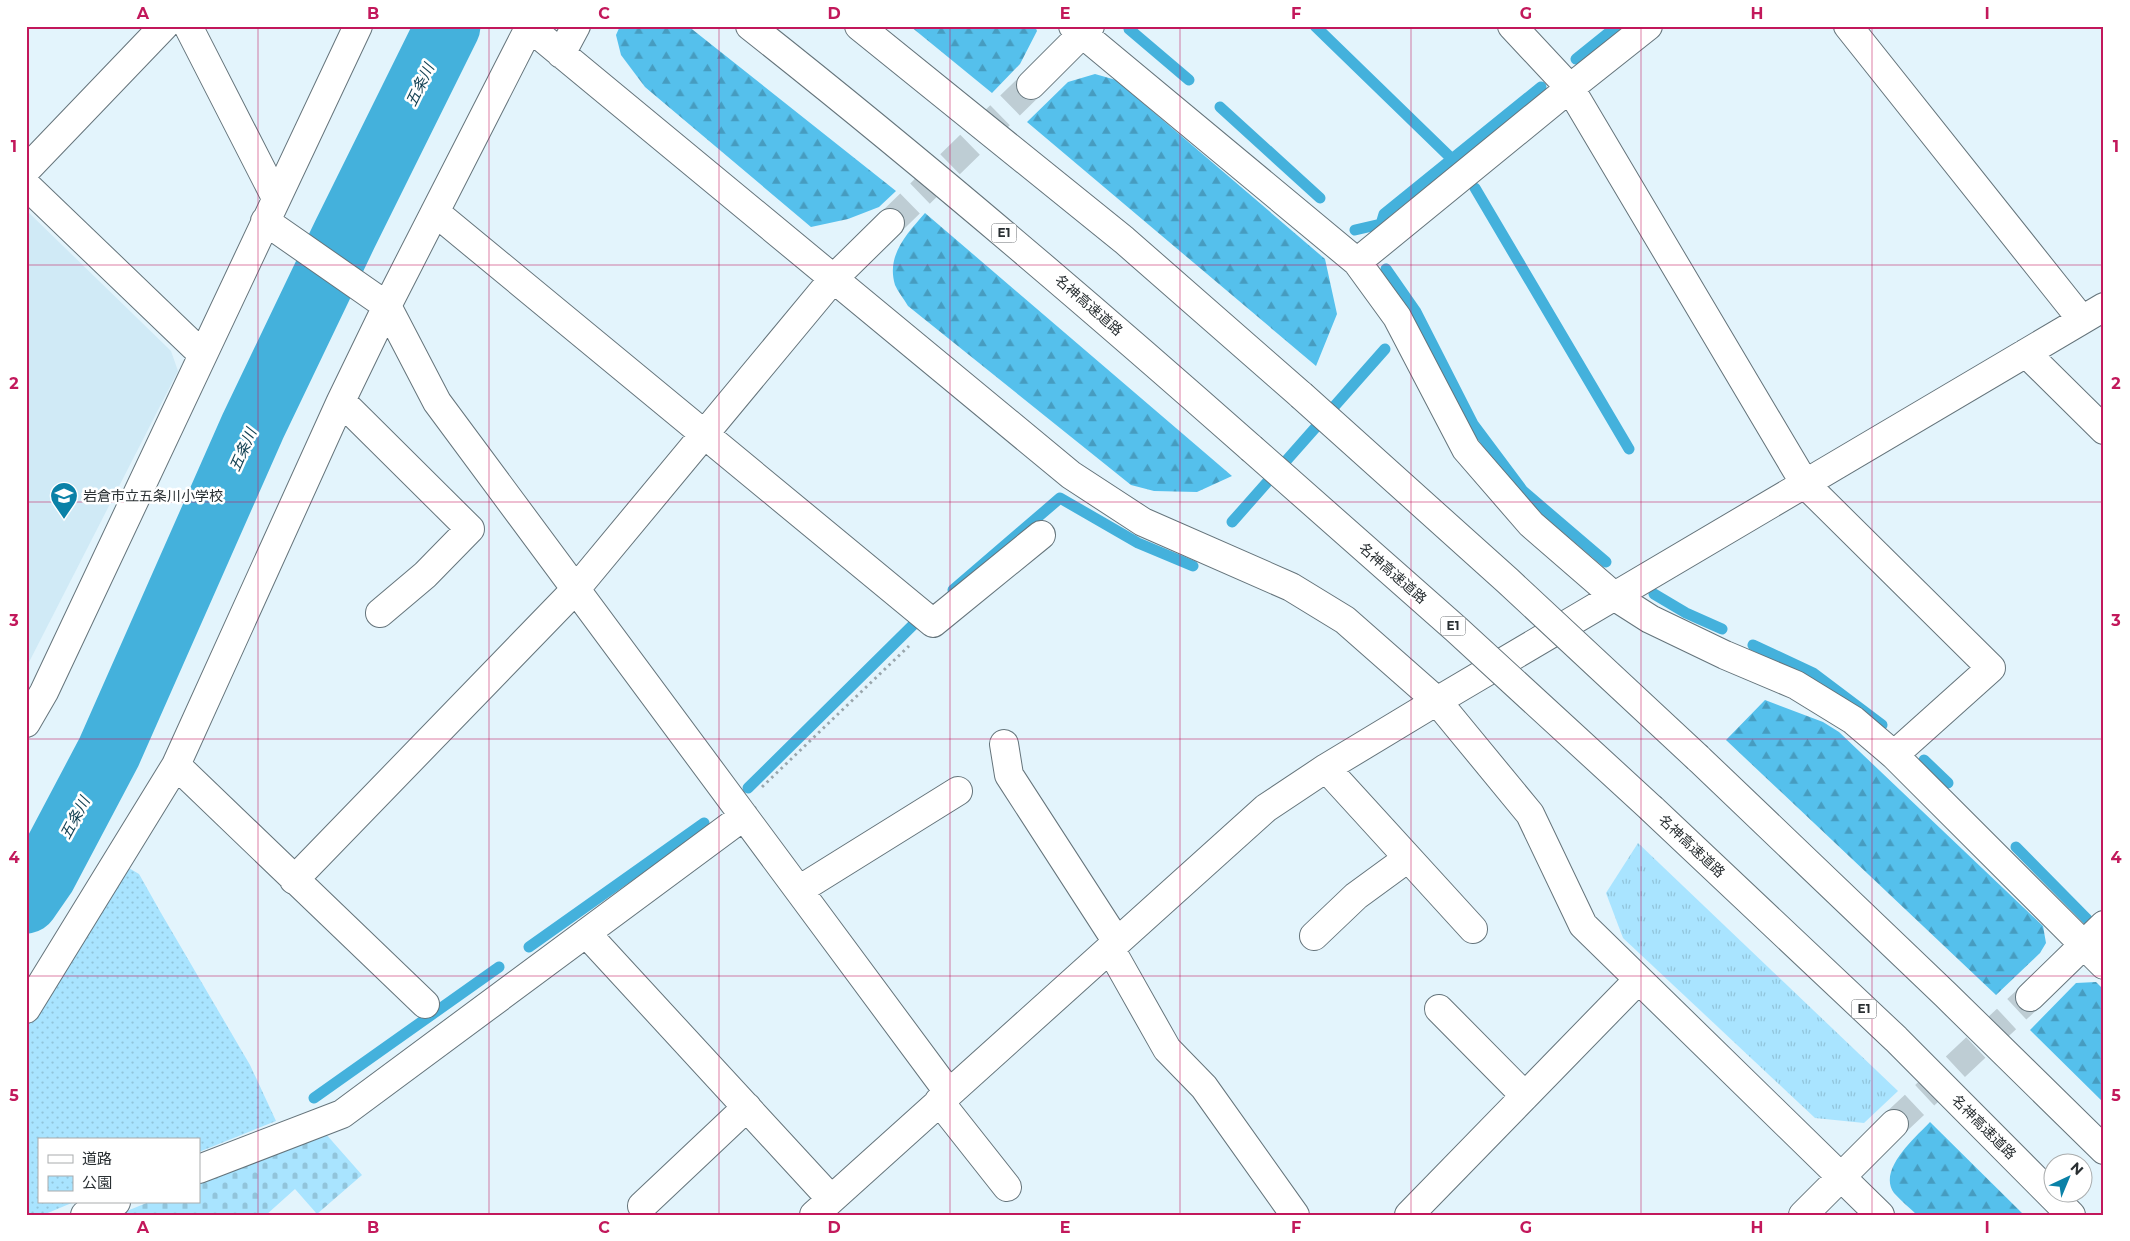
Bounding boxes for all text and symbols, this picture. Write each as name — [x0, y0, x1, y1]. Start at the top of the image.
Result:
text: A — [136, 4, 150, 23]
text: B — [367, 4, 379, 23]
text: C — [598, 4, 610, 23]
text: D — [827, 4, 841, 23]
text: E — [1060, 4, 1070, 23]
text: F — [1291, 4, 1301, 23]
text: G — [1520, 4, 1532, 23]
text: H — [1751, 4, 1763, 23]
text: I — [1984, 4, 1990, 23]
water label: 五条川 — [401, 59, 439, 109]
text: 1 — [11, 137, 17, 156]
text: 1 — [2113, 137, 2119, 156]
road number: E1 — [992, 224, 1016, 242]
street label: 名神高速道路 — [1051, 271, 1127, 339]
text: 2 — [9, 374, 19, 393]
text: 2 — [2111, 374, 2121, 393]
water label: 五条川 — [225, 424, 261, 474]
school or university icon: 岩倉市立五条川小学校 — [49, 481, 79, 520]
place label: 岩倉市立五条川小学校 — [83, 487, 223, 505]
street label: 名神高速道路 — [1355, 539, 1431, 607]
text: 3 — [8, 611, 19, 630]
text: 3 — [2110, 611, 2121, 630]
road number: E1 — [1440, 616, 1466, 636]
water label: 五条川 — [56, 792, 94, 842]
street label: 名神高速道路 — [1655, 811, 1729, 881]
text: 4 — [8, 848, 20, 867]
text: 4 — [2110, 848, 2122, 867]
road number: E1 — [1852, 1000, 1876, 1019]
text: 5 — [9, 1086, 19, 1105]
text: 5 — [2111, 1086, 2121, 1105]
street label: 名神高速道路 — [1948, 1091, 2020, 1163]
legend — [38, 1138, 200, 1204]
text: 道路 — [82, 1149, 112, 1168]
north arrow — [2042, 1154, 2092, 1204]
text: N — [2067, 1158, 2087, 1179]
text: 公園 — [82, 1173, 112, 1192]
text: A — [136, 1218, 150, 1237]
text: B — [367, 1218, 379, 1237]
text: C — [598, 1218, 610, 1237]
text: D — [827, 1218, 841, 1237]
text: E — [1060, 1218, 1070, 1237]
text: F — [1291, 1218, 1301, 1237]
text: G — [1520, 1218, 1532, 1237]
text: H — [1751, 1218, 1763, 1237]
text: I — [1984, 1218, 1990, 1237]

